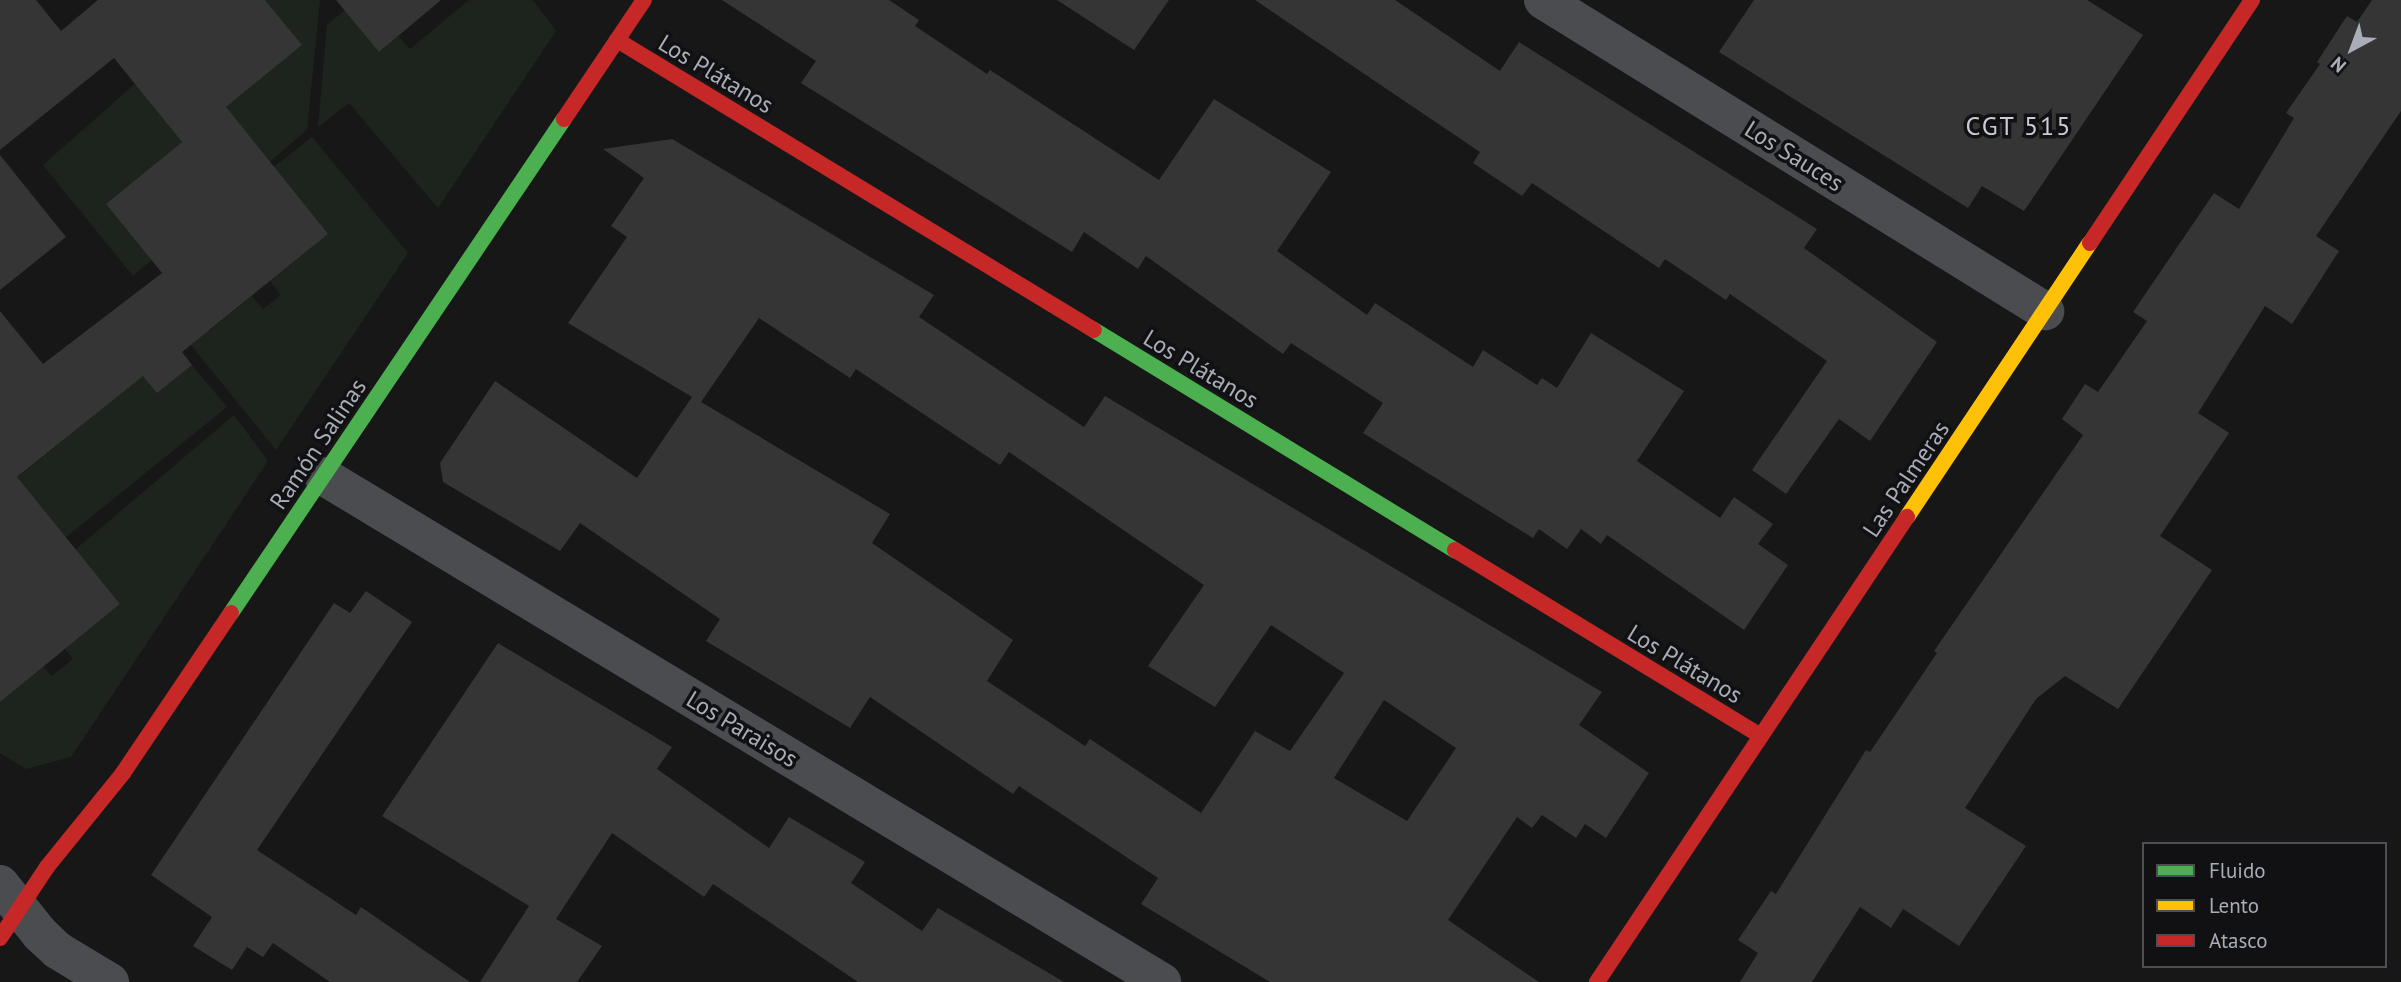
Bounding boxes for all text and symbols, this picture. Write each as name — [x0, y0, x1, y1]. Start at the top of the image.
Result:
north arrow — [2317, 14, 2387, 84]
street label: Los Plátanos — [653, 28, 779, 120]
text: N — [2326, 52, 2351, 78]
district label: CGT 515 — [1966, 110, 2072, 142]
street label: Los Sauces — [1740, 115, 1848, 197]
street label: Los Plátanos — [1138, 323, 1264, 415]
street label: Ramón Salinas — [264, 373, 372, 515]
street label: Las Palmeras — [1857, 416, 1955, 542]
street label: Los Plátanos — [1622, 618, 1748, 710]
street label: Los Paraisos — [681, 685, 803, 773]
legend — [2142, 842, 2387, 968]
text: Fluido — [2209, 857, 2266, 884]
text: Lento — [2209, 892, 2259, 919]
text: Atasco — [2209, 927, 2268, 954]

